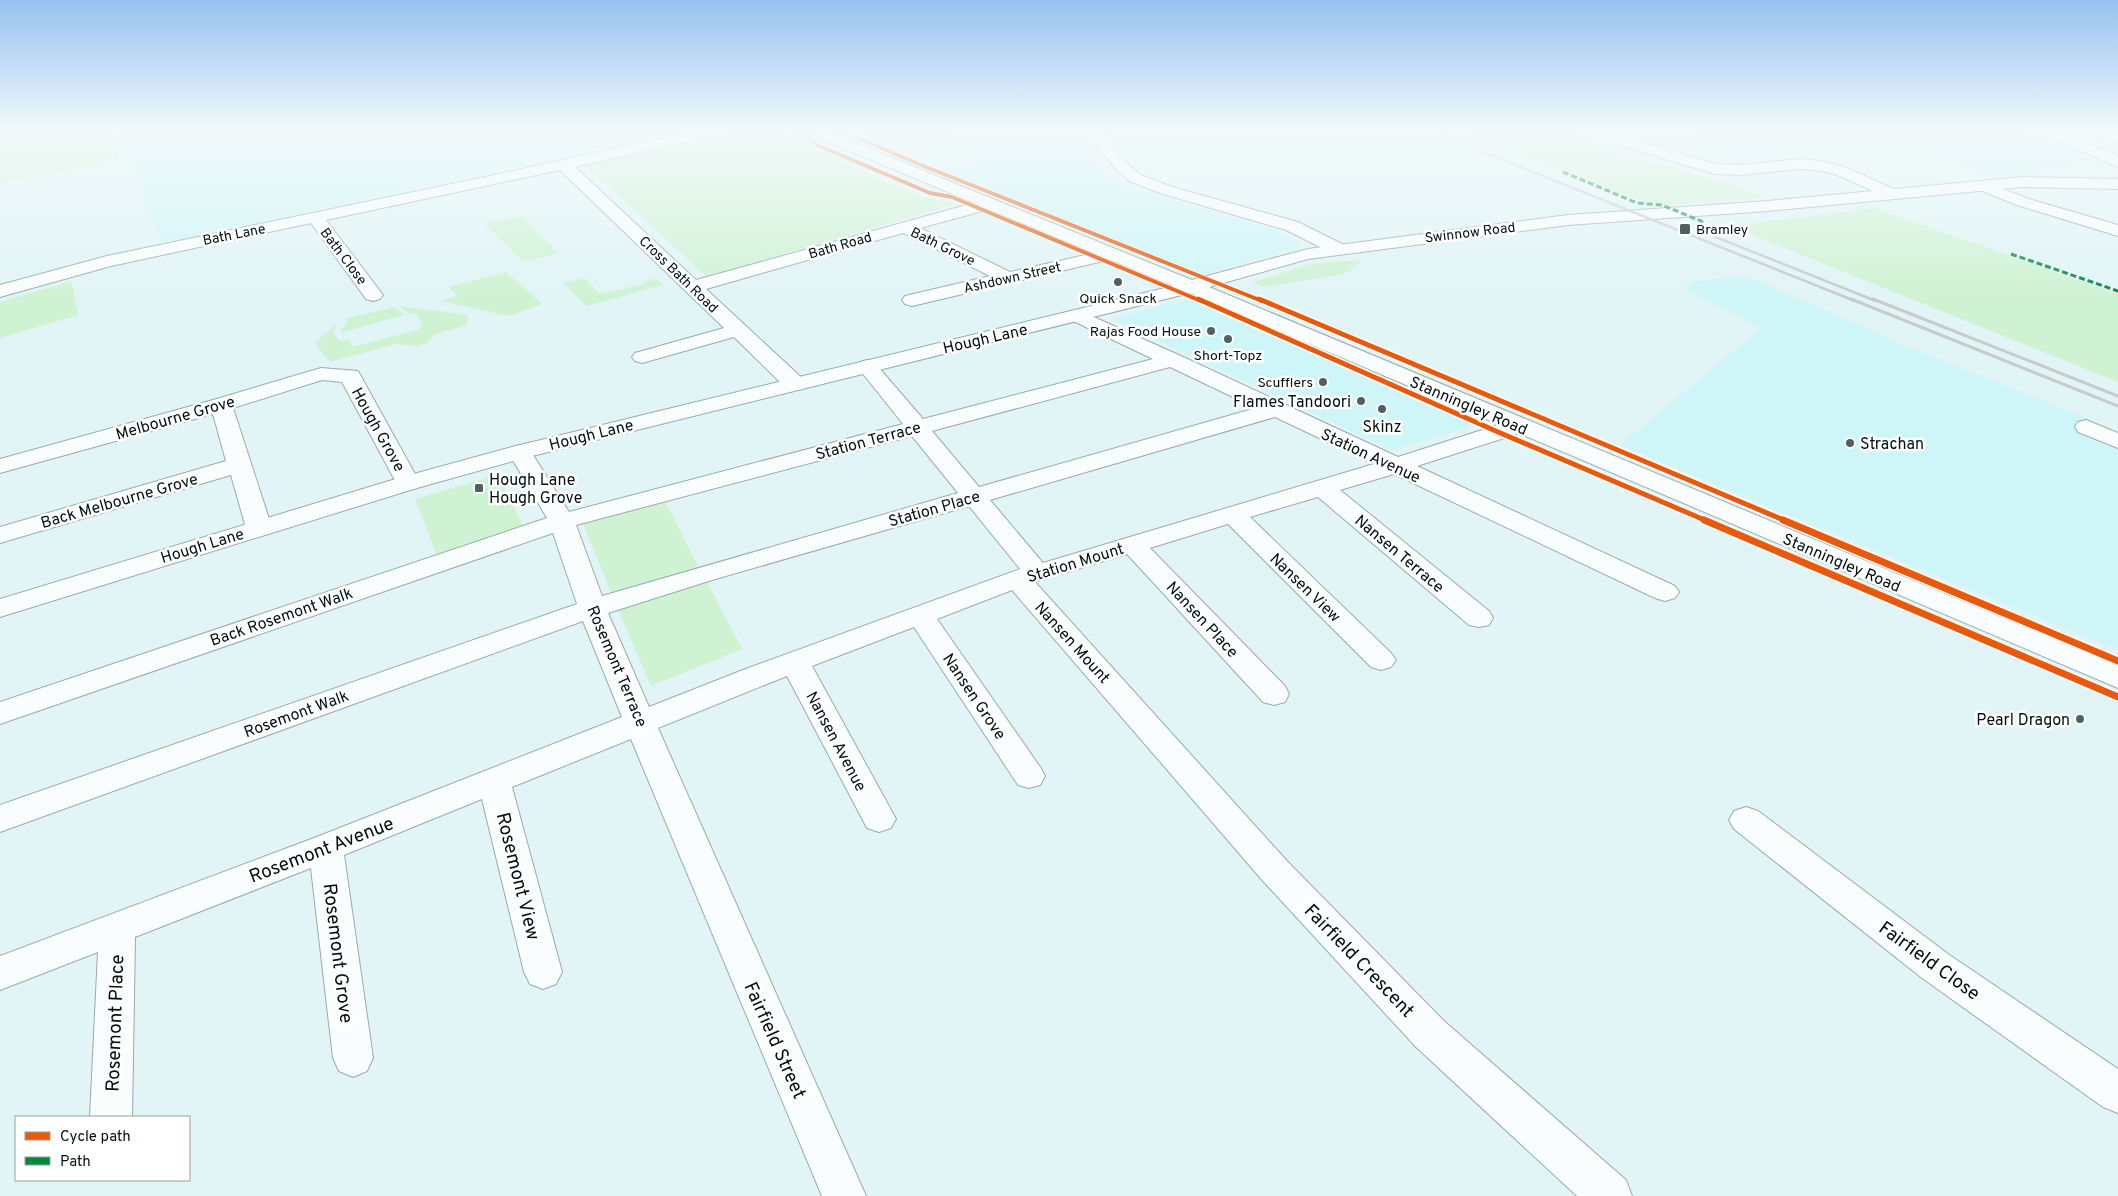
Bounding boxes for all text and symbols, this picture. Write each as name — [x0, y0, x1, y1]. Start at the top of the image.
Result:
street label: Swinnow Road — [1424, 220, 1516, 247]
street label: Bath Lane — [201, 221, 267, 250]
marker: Bramley — [1678, 222, 1692, 236]
place label: Bramley — [1696, 222, 1748, 239]
street label: Bath Grove — [907, 224, 977, 270]
street label: Bath Close — [316, 225, 370, 289]
street label: Bath Road — [807, 229, 874, 264]
street label: Cross Bath Road — [635, 233, 721, 317]
street label: Ashdown Street — [962, 259, 1063, 298]
marker: Quick Snack — [1112, 276, 1124, 288]
place label: Quick Snack — [1079, 291, 1157, 308]
street label: Hough Lane — [941, 320, 1030, 359]
place label: Rajas Food House — [1090, 324, 1201, 341]
marker: Rajas Food House — [1205, 325, 1217, 337]
marker: Short-Topz — [1222, 333, 1234, 345]
place label: Short-Topz — [1194, 348, 1262, 365]
street label: Stanningley Road — [1406, 373, 1530, 441]
place label: Scufflers — [1257, 375, 1313, 392]
marker: Scufflers — [1317, 376, 1329, 388]
street label: Hough Grove — [346, 384, 409, 476]
street label: Melbourne Grove — [114, 392, 238, 446]
place label: Flames Tandoori — [1233, 393, 1351, 413]
marker: Flames Tandoori — [1355, 395, 1367, 407]
marker: Skinz — [1376, 403, 1388, 415]
street label: Hough Lane — [547, 416, 636, 456]
street label: Station Terrace — [814, 418, 923, 466]
place label: Skinz — [1362, 418, 1402, 438]
street label: Station Avenue — [1317, 425, 1423, 489]
place label: Strachan — [1860, 435, 1924, 455]
marker: Strachan — [1844, 437, 1856, 449]
street label: Back Melbourne Grove — [39, 470, 201, 534]
place label: Hough Lane Hough Grove — [489, 471, 582, 509]
marker: Hough Lane Hough Grove — [473, 482, 485, 494]
street label: Station Place — [886, 487, 983, 533]
street label: Nansen Terrace — [1350, 511, 1448, 598]
street label: Hough Lane — [158, 525, 247, 569]
street label: Stanningley Road — [1779, 530, 1903, 598]
street label: Station Mount — [1025, 540, 1127, 588]
street label: Nansen View — [1265, 550, 1344, 627]
street label: Nansen Place — [1161, 578, 1242, 663]
street label: Back Rosemont Walk — [208, 584, 356, 652]
street label: Nansen Mount — [1030, 598, 1113, 688]
street label: Rosemont Terrace — [582, 603, 651, 730]
street label: Nansen Grove — [937, 650, 1010, 744]
street label: Rosemont Walk — [241, 687, 352, 743]
street label: Nansen Avenue — [801, 689, 870, 795]
place label: Pearl Dragon — [1976, 711, 2070, 731]
marker: Pearl Dragon — [2074, 713, 2086, 725]
street label: Rosemont View — [490, 810, 545, 943]
street label: Rosemont Avenue — [246, 812, 398, 890]
street label: Rosemont Grove — [317, 882, 358, 1025]
street label: Fairfield Crescent — [1298, 900, 1419, 1023]
street label: Fairfield Close — [1873, 917, 1984, 1006]
street label: Rosemont Place — [102, 954, 130, 1092]
street label: Fairfield Street — [738, 979, 811, 1103]
legend — [15, 1116, 190, 1181]
text: Cycle path — [60, 1128, 131, 1147]
text: Path — [60, 1153, 91, 1172]

